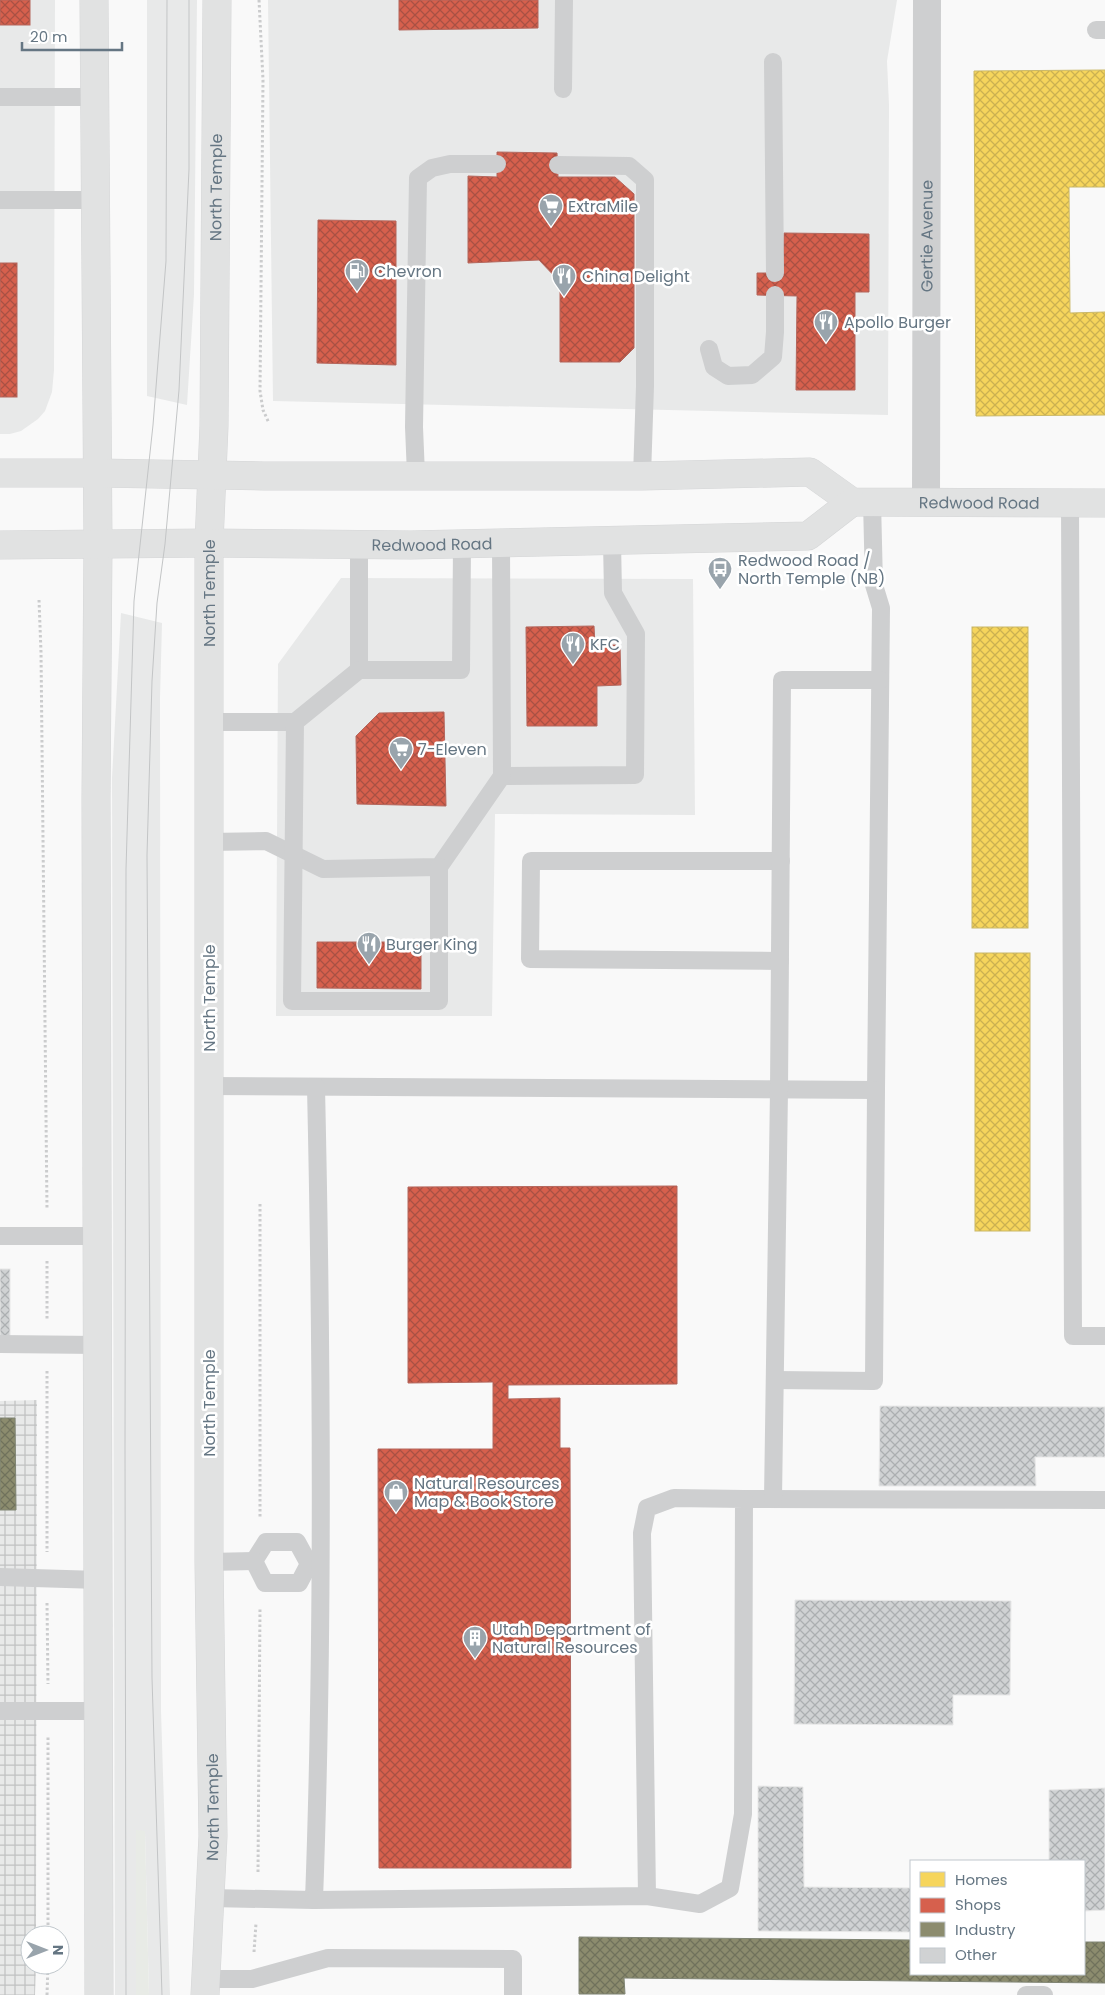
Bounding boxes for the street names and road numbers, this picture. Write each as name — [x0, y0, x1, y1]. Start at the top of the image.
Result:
street label: North Temple — [204, 133, 228, 241]
street label: Gertie Avenue — [915, 180, 939, 292]
street label: Redwood Road — [919, 491, 1040, 515]
street label: Redwood Road — [371, 532, 493, 557]
street label: North Temple — [198, 539, 221, 647]
street label: North Temple — [198, 944, 221, 1052]
street label: North Temple — [198, 1349, 221, 1457]
street label: North Temple — [201, 1753, 225, 1862]

